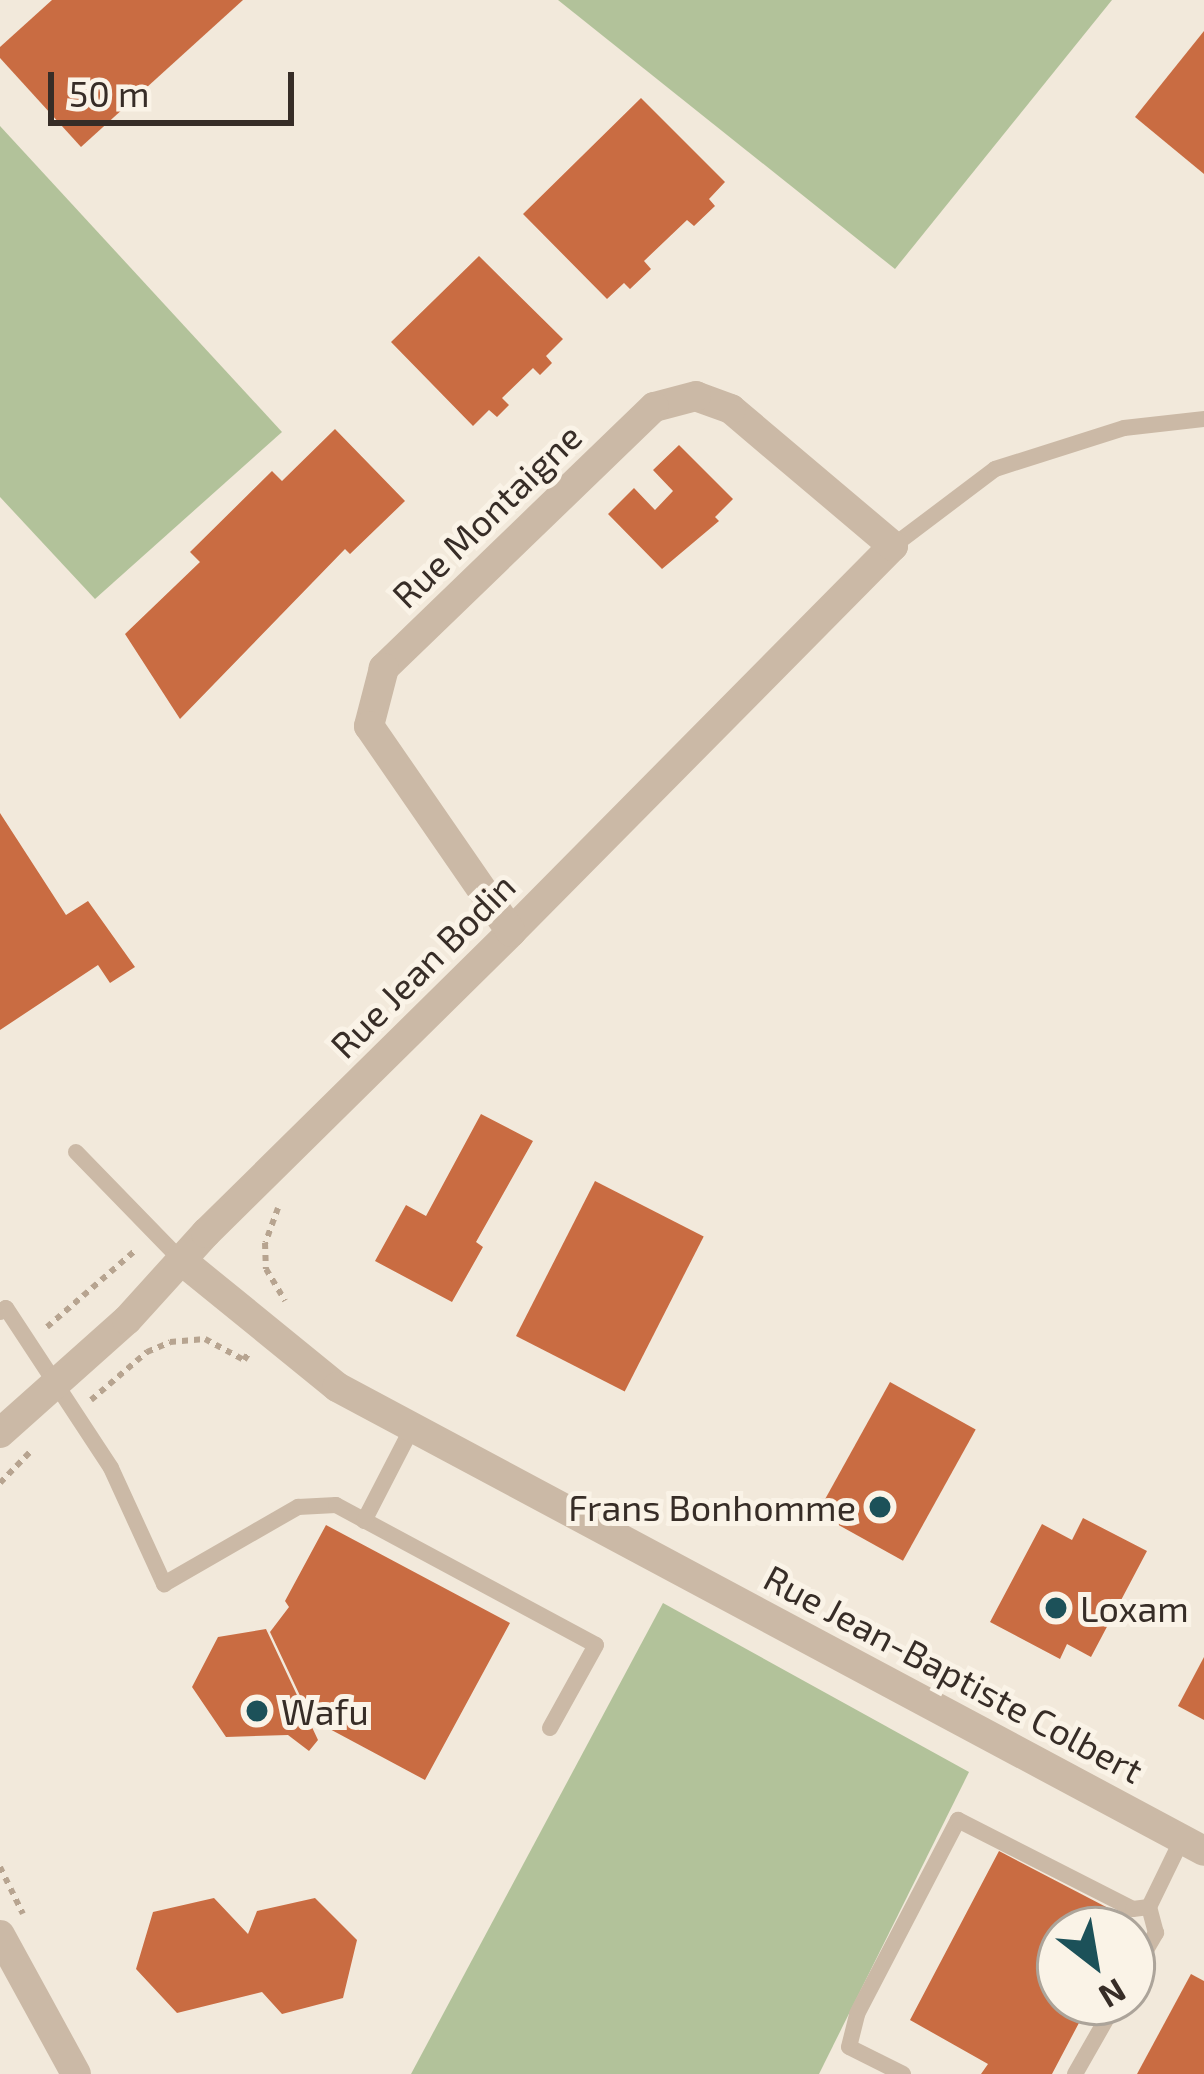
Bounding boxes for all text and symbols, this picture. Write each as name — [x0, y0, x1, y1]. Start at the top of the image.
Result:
scale bar — [54, 48, 300, 122]
text: 50 m — [69, 71, 150, 114]
street label: Rue Montaigne — [383, 414, 589, 616]
street label: Rue Jean Bodin — [321, 864, 523, 1066]
place label: Frans Bonhomme — [568, 1485, 856, 1529]
marker: Frans Bonhomme — [867, 1494, 893, 1520]
street label: Rue Jean-Baptiste Colbert — [757, 1555, 1151, 1791]
place label: Loxam — [1080, 1586, 1189, 1630]
marker: Loxam — [1043, 1595, 1069, 1621]
place label: Wafu — [281, 1689, 369, 1733]
marker: Wafu — [244, 1698, 270, 1724]
north arrow — [1036, 1906, 1156, 2026]
text: N — [1092, 1971, 1134, 2018]

